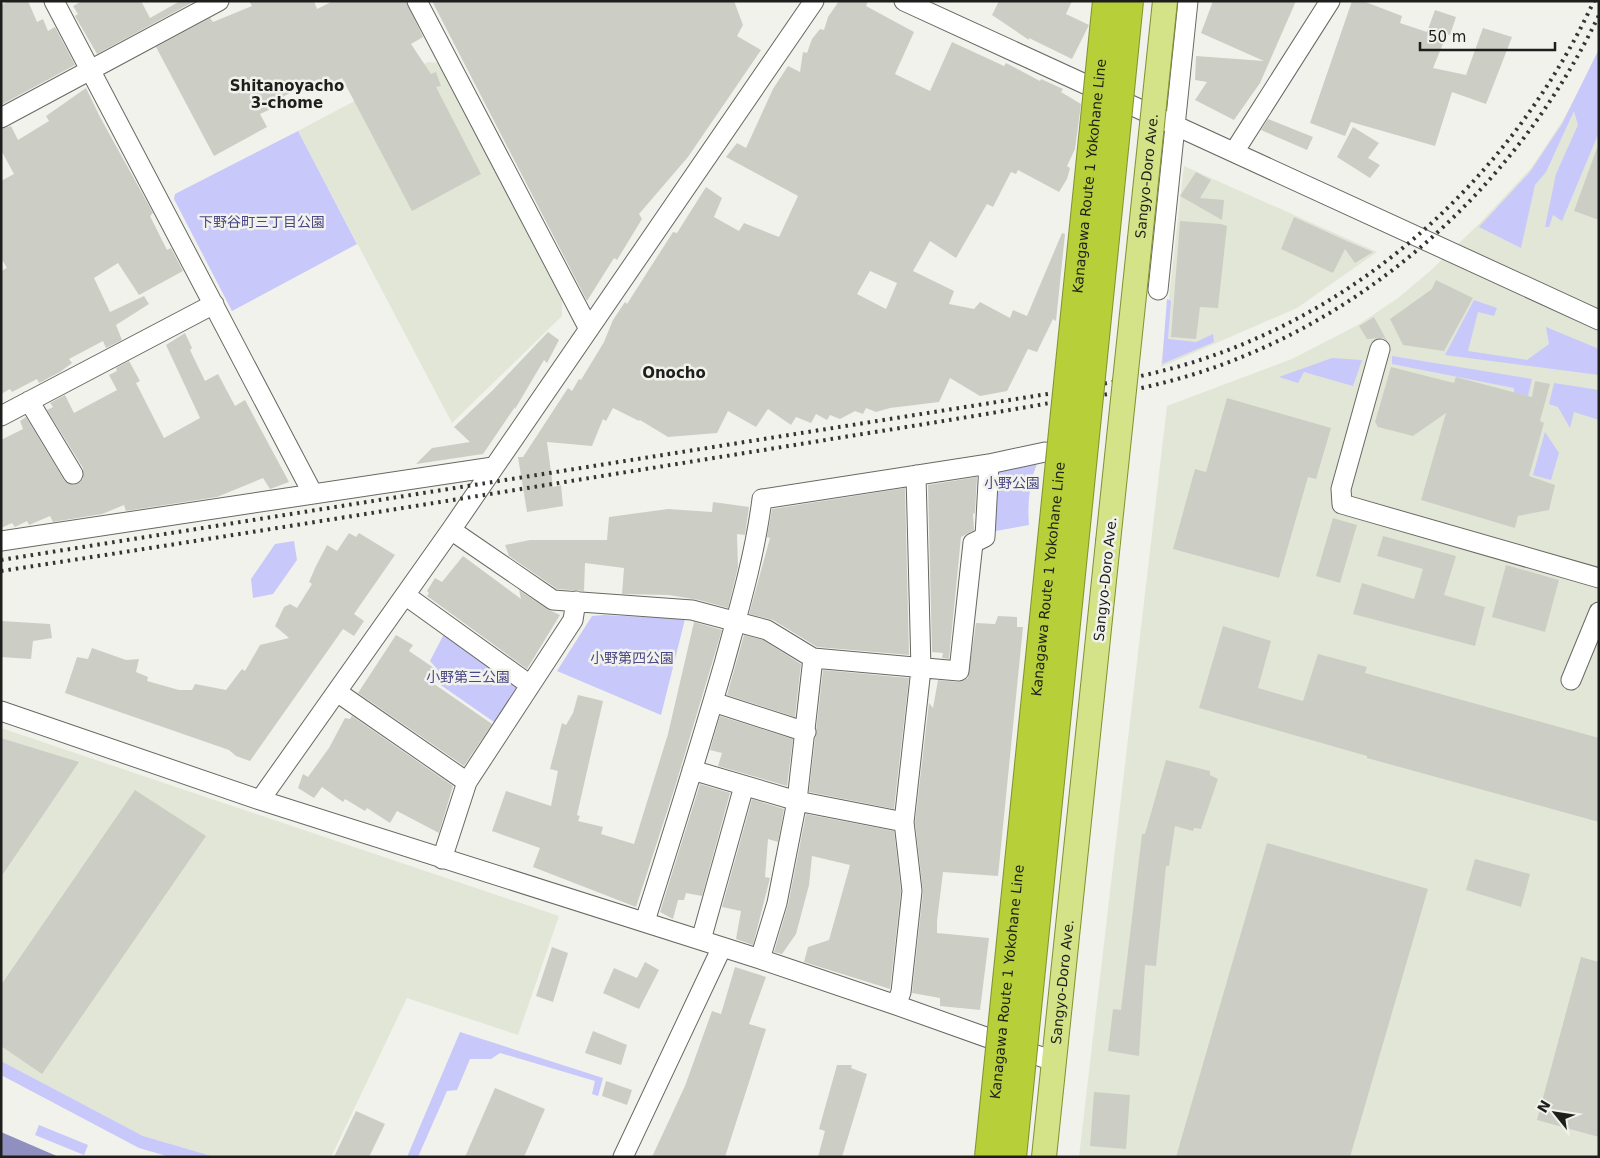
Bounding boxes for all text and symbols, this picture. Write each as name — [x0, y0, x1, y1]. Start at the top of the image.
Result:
scale bar — [1420, 20, 1555, 52]
text: 50 m — [1428, 28, 1466, 46]
street label: Kanagawa Route 1 Yokohane Line — [1069, 58, 1109, 294]
district label: Shitanoyacho 3-chome — [230, 77, 344, 112]
street label: Sangyo-Doro Ave. — [1132, 113, 1161, 239]
park label: 下野谷町三丁目公園 — [199, 214, 325, 230]
district label: Onocho — [642, 364, 706, 382]
street label: Kanagawa Route 1 Yokohane Line — [1028, 461, 1068, 697]
park label: 小野公園 — [984, 475, 1040, 491]
street label: Sangyo-Doro Ave. — [1090, 516, 1120, 642]
park label: 小野第四公園 — [590, 650, 674, 666]
park label: 小野第三公園 — [426, 669, 510, 685]
street label: Kanagawa Route 1 Yokohane Line — [987, 864, 1027, 1100]
street label: Sangyo-Doro Ave. — [1048, 919, 1077, 1045]
north arrow — [1530, 1088, 1580, 1138]
text: N — [1534, 1097, 1554, 1116]

